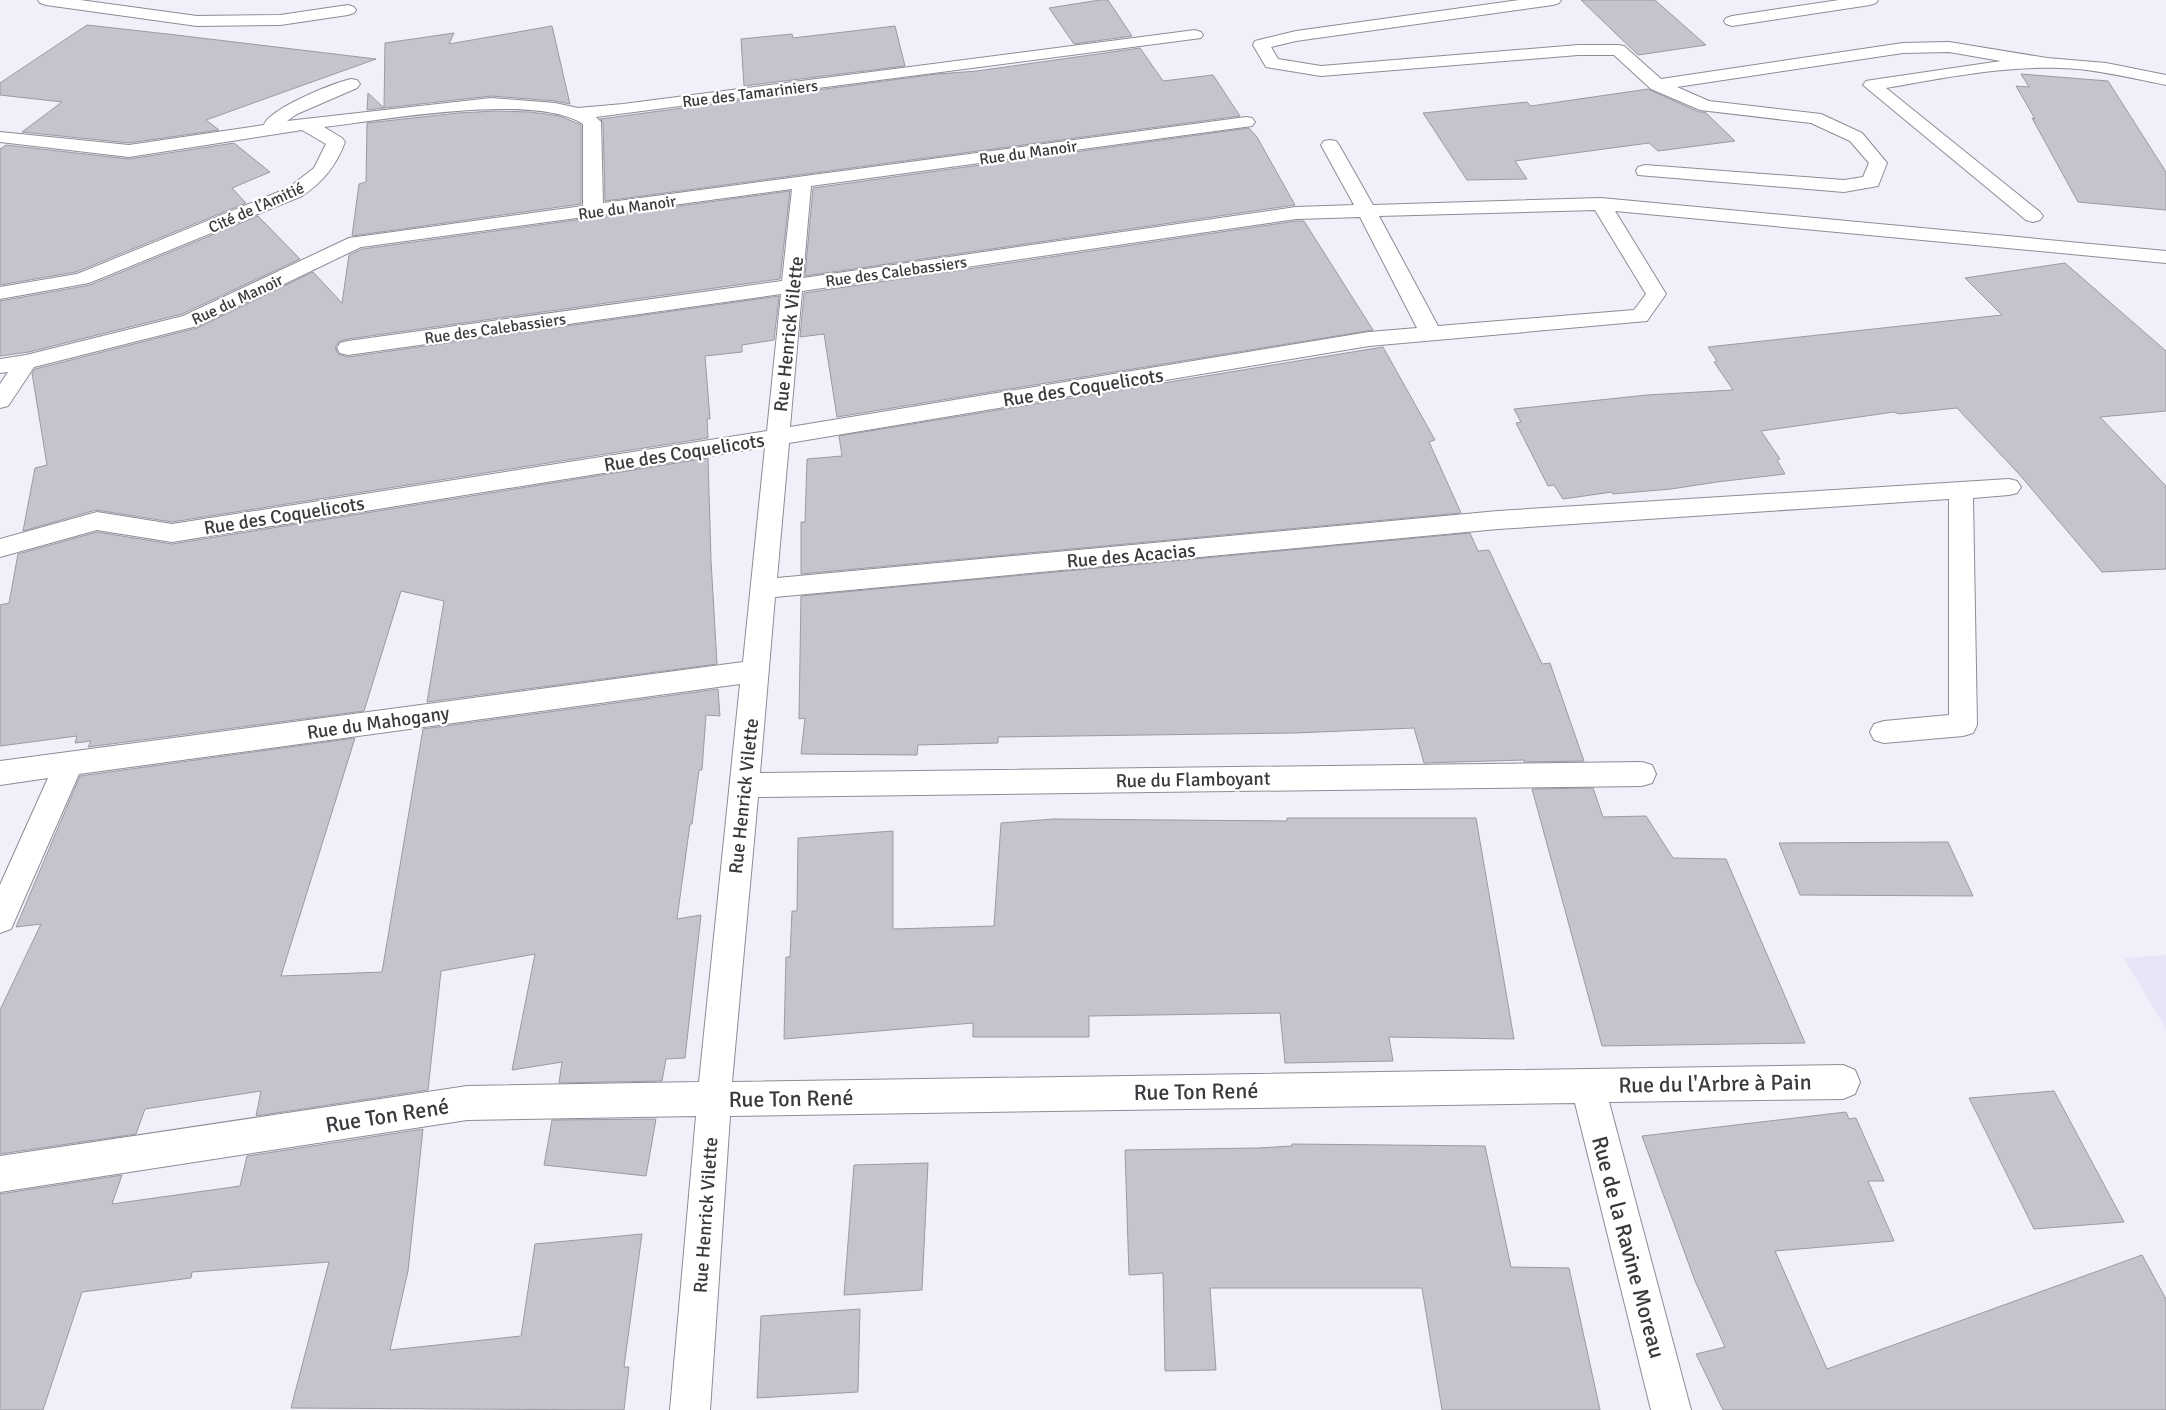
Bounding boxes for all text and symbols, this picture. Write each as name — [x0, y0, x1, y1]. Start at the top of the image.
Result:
street label: Rue des Tamariniers — [681, 76, 819, 112]
street label: Rue du Manoir — [978, 136, 1078, 170]
street label: Cité de l’Amitié — [206, 178, 307, 238]
street label: Rue du Manoir — [577, 191, 677, 225]
street label: Rue des Calebassiers — [824, 252, 968, 292]
street label: Rue Henrick Vilette — [769, 255, 809, 413]
street label: Rue du Manoir — [189, 270, 286, 330]
street label: Rue des Calebassiers — [423, 309, 567, 349]
street label: Rue des Coquelicots — [1001, 363, 1165, 413]
street label: Rue des Coquelicots — [602, 428, 766, 478]
street label: Rue des Coquelicots — [202, 491, 366, 541]
street label: Rue des Acacias — [1066, 538, 1197, 574]
street label: Rue du Mahogany — [305, 701, 451, 745]
street label: Rue Henrick Vilette — [724, 717, 764, 875]
street label: Rue du Flamboyant — [1115, 767, 1271, 793]
street label: Rue du l'Arbre à Pain — [1618, 1068, 1812, 1099]
street label: Rue Ton René — [1133, 1077, 1259, 1106]
street label: Rue Ton René — [728, 1084, 854, 1113]
street label: Rue Ton René — [323, 1092, 451, 1139]
street label: Rue de la Ravine Moreau — [1586, 1133, 1671, 1361]
street label: Rue Henrick Vilette — [689, 1136, 723, 1294]

